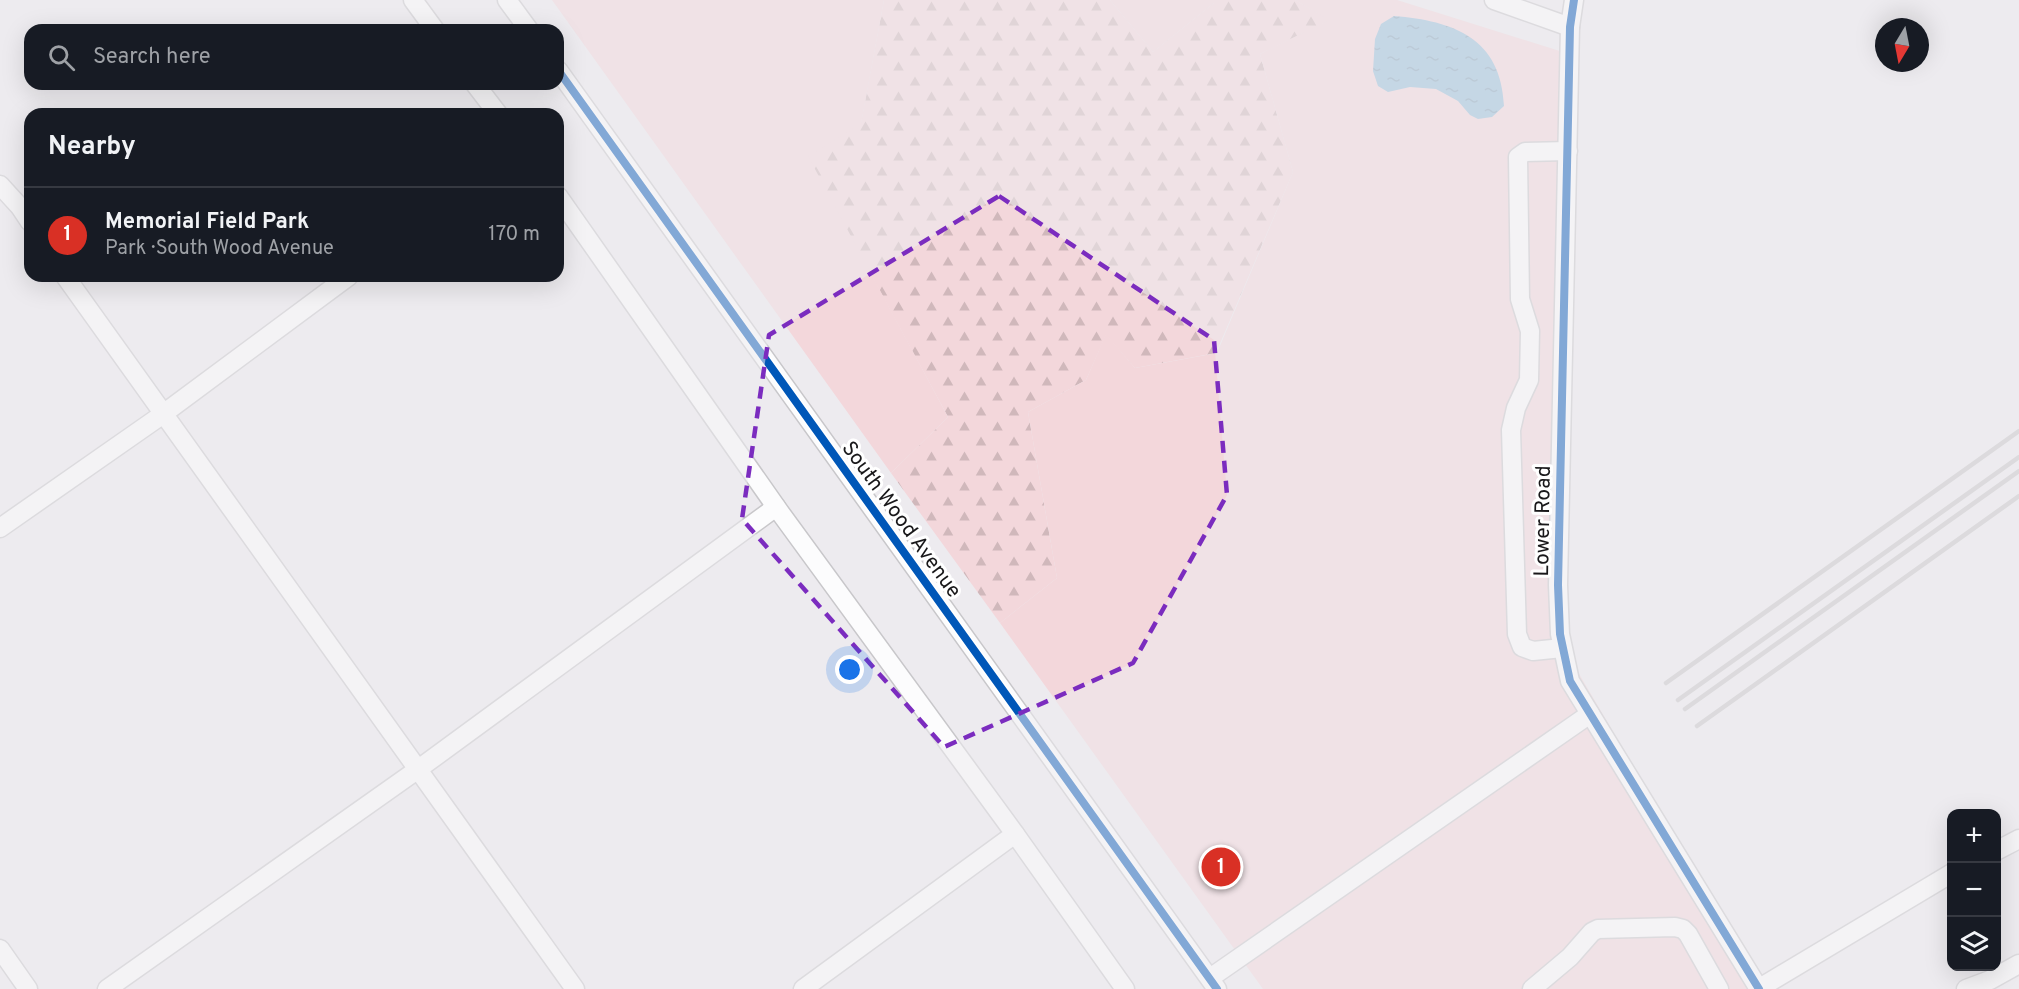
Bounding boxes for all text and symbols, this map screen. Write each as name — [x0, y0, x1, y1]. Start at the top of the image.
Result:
north arrow — [1875, 18, 1929, 72]
search box — [24, 24, 564, 90]
icon: search — [45, 41, 78, 74]
text: Search here — [93, 44, 211, 71]
text: Nearby — [48, 131, 136, 164]
text: Memorial Field Park — [105, 209, 309, 236]
text: 1 — [64, 222, 72, 248]
text: 170 m — [488, 222, 540, 248]
text: Park · South Wood Avenue — [105, 236, 334, 262]
street label: South Wood Avenue — [835, 436, 967, 603]
street label: Lower Road — [1529, 465, 1558, 577]
your location — [835, 655, 864, 684]
map controls — [1947, 809, 2001, 971]
button: + — [1947, 809, 2001, 863]
pin: 1 — [1202, 844, 1240, 890]
button: − — [1947, 863, 2001, 917]
button: layers — [1947, 917, 2001, 971]

